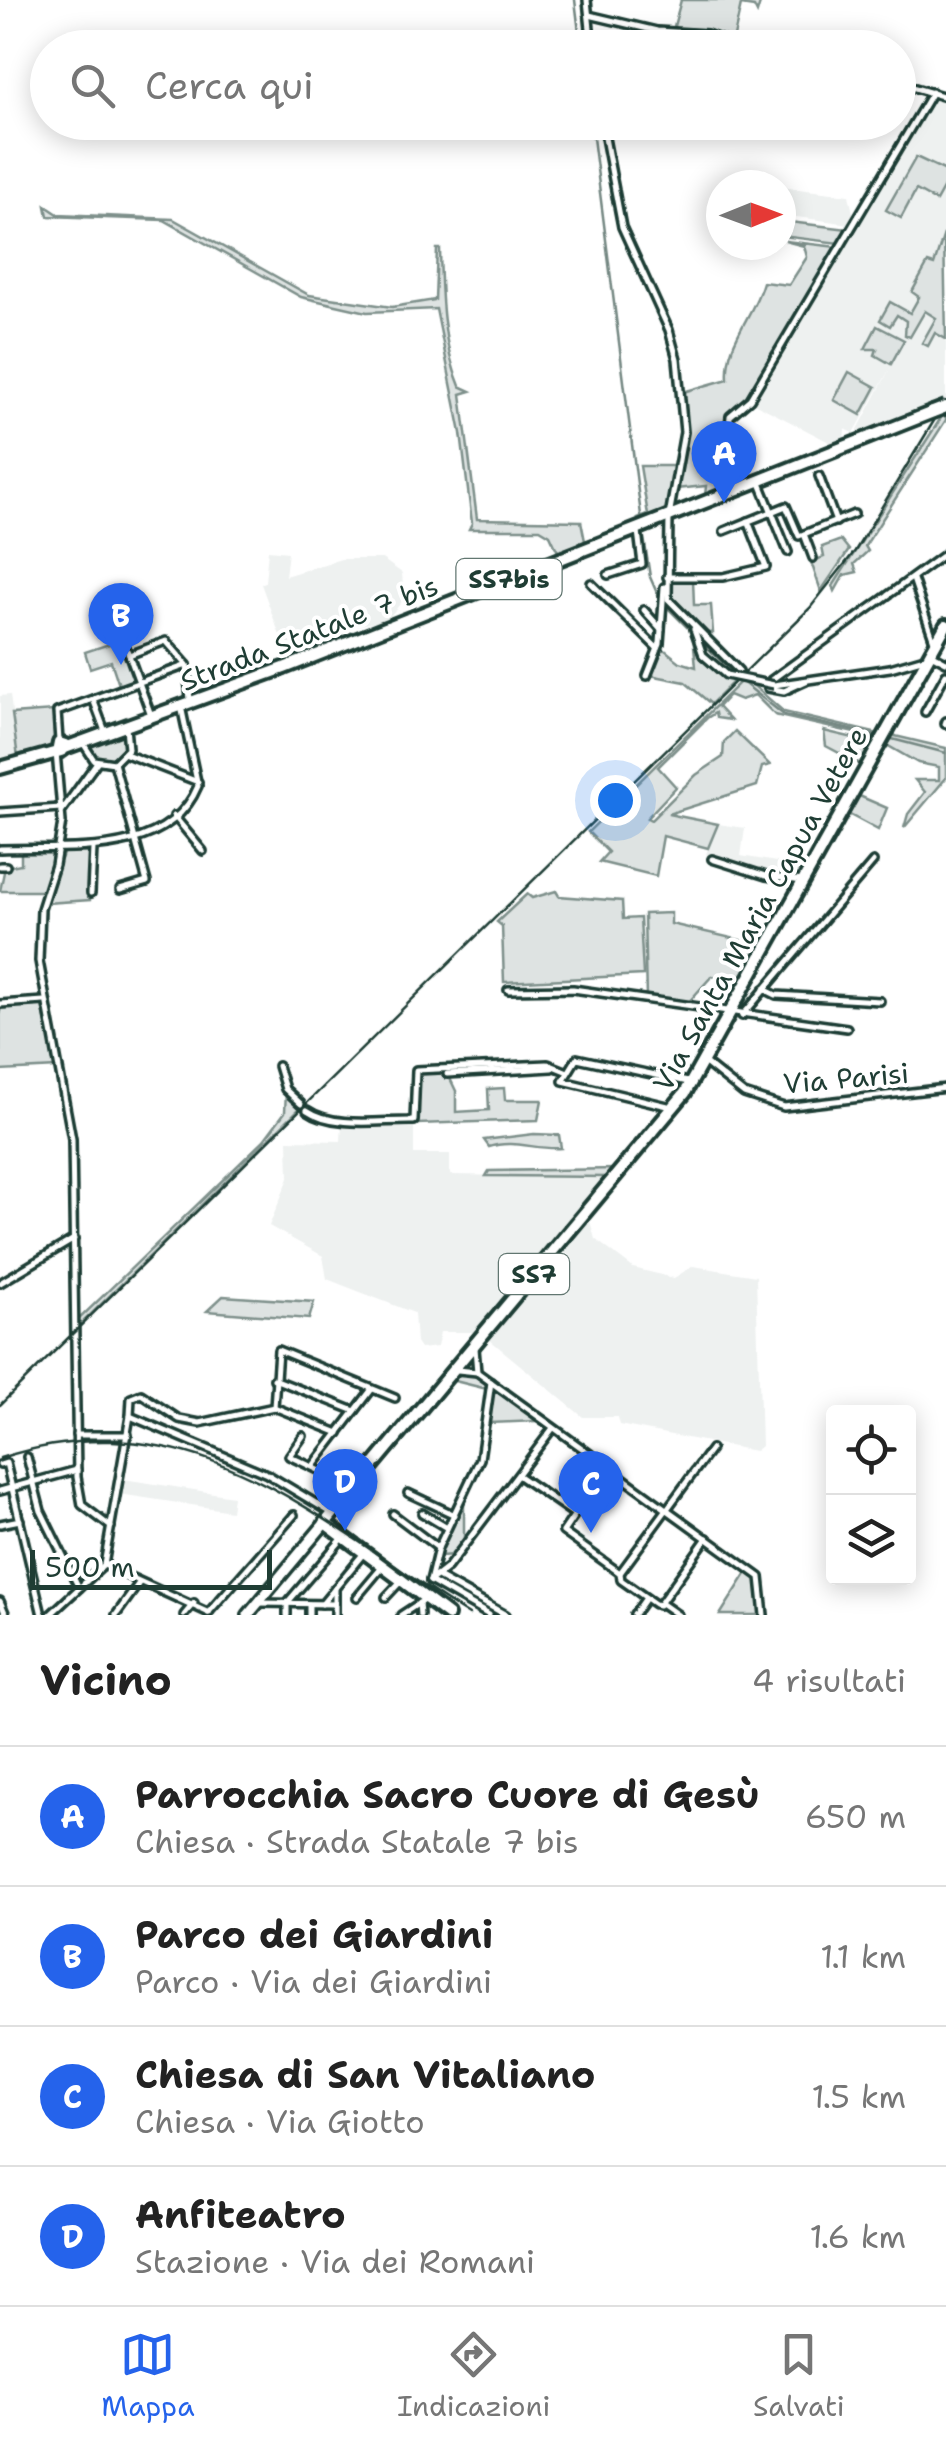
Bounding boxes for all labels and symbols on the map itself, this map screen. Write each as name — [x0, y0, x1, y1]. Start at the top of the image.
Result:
north arrow — [706, 170, 796, 260]
pin: A — [692, 420, 756, 503]
road number: SS7bis — [456, 559, 562, 599]
street label: Strada Statale 7 bis — [175, 566, 443, 700]
pin: B — [88, 582, 154, 665]
street label: Via Santa Maria Capua Vetere — [644, 720, 876, 1098]
your location — [590, 775, 641, 826]
street label: Via Parisi — [782, 1054, 910, 1102]
road number: SS7 — [499, 1254, 569, 1294]
pin: D — [312, 1448, 378, 1531]
pin: C — [558, 1450, 624, 1533]
scale bar — [30, 1545, 272, 1590]

